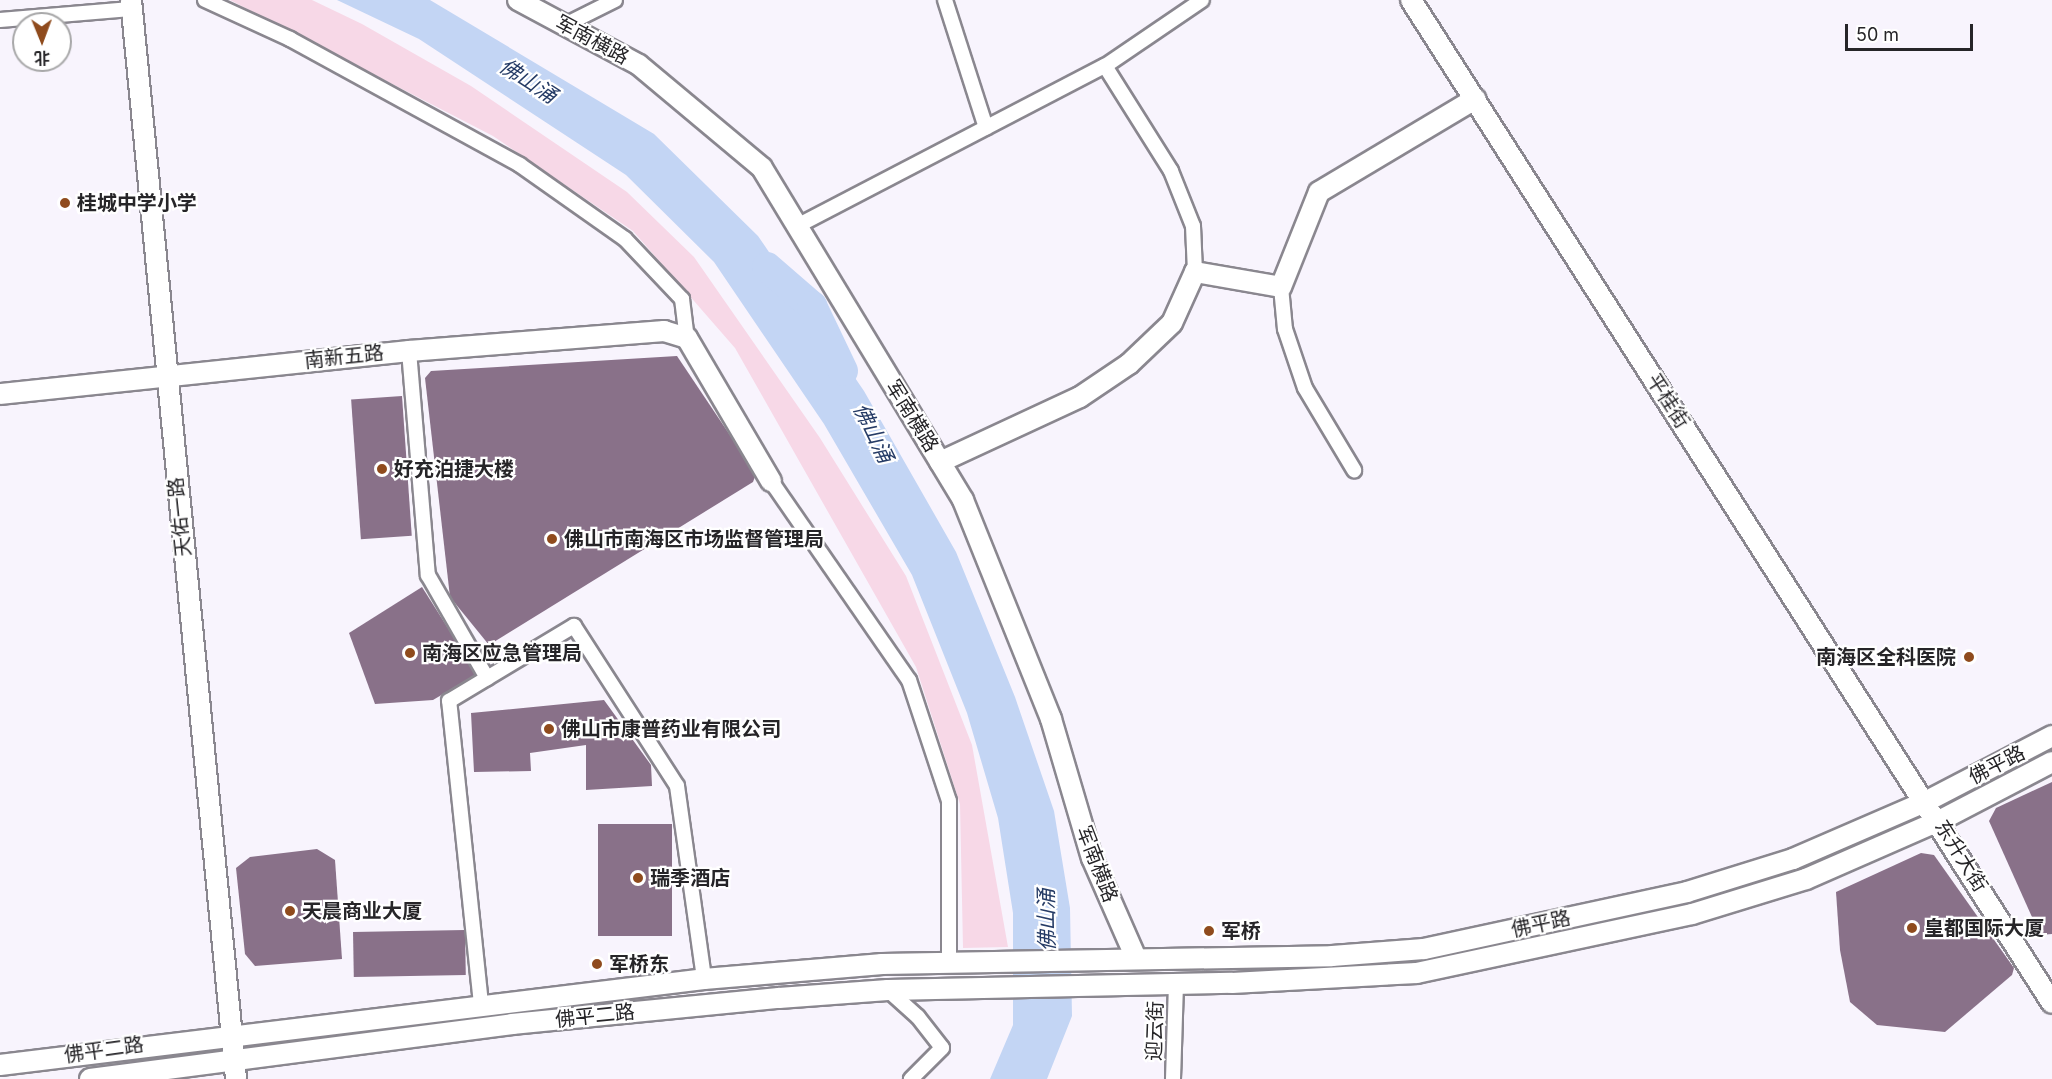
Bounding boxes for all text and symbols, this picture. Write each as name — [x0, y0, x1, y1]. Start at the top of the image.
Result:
street label: 军南横路 — [551, 11, 633, 69]
north arrow — [12, 12, 72, 72]
scale bar — [1848, 12, 1976, 50]
text: 50 m — [1856, 24, 1899, 45]
text: 北 — [34, 48, 50, 68]
water label: 佛山涌 — [495, 53, 561, 109]
place label: 桂城中学小学 — [77, 191, 197, 215]
marker: 桂城中学小学 — [58, 196, 72, 210]
street label: 南新五路 — [303, 341, 385, 373]
street label: 平桂街 — [1642, 369, 1694, 433]
street label: 军南横路 — [881, 376, 943, 456]
water label: 佛山涌 — [848, 399, 898, 467]
place label: 好充泊捷大楼 — [394, 457, 514, 481]
marker: 好充泊捷大楼 — [375, 462, 389, 476]
street label: 天佑一路 — [164, 476, 196, 558]
place label: 佛山市南海区市场监督管理局 — [564, 527, 824, 551]
marker: 佛山市南海区市场监督管理局 — [545, 532, 559, 546]
place label: 南海区应急管理局 — [422, 641, 582, 665]
place label: 南海区全科医院 — [1816, 645, 1956, 669]
marker: 南海区应急管理局 — [403, 646, 417, 660]
marker: 南海区全科医院 — [1960, 648, 1978, 666]
place label: 佛山市康普药业有限公司 — [561, 717, 781, 741]
marker: 佛山市康普药业有限公司 — [542, 722, 556, 736]
street label: 佛平路 — [1965, 741, 2029, 789]
street label: 东升大街 — [1930, 816, 1992, 896]
street label: 军南横路 — [1071, 822, 1123, 906]
place label: 瑞季酒店 — [650, 866, 730, 890]
marker: 瑞季酒店 — [631, 871, 645, 885]
water label: 佛山涌 — [1034, 888, 1060, 952]
place label: 天晨商业大厦 — [302, 899, 422, 923]
marker: 天晨商业大厦 — [283, 904, 297, 918]
street label: 佛平路 — [1509, 906, 1573, 942]
place label: 皇都国际大厦 — [1924, 916, 2044, 940]
place label: 军桥 — [1221, 919, 1261, 943]
marker: 皇都国际大厦 — [1905, 921, 1919, 935]
marker: 军桥 — [1202, 924, 1216, 938]
place label: 军桥东 — [609, 952, 669, 976]
marker: 军桥东 — [590, 957, 604, 971]
street label: 佛平二路 — [554, 1000, 636, 1032]
street label: 迎云街 — [1142, 1001, 1168, 1061]
street label: 佛平二路 — [63, 1033, 145, 1067]

